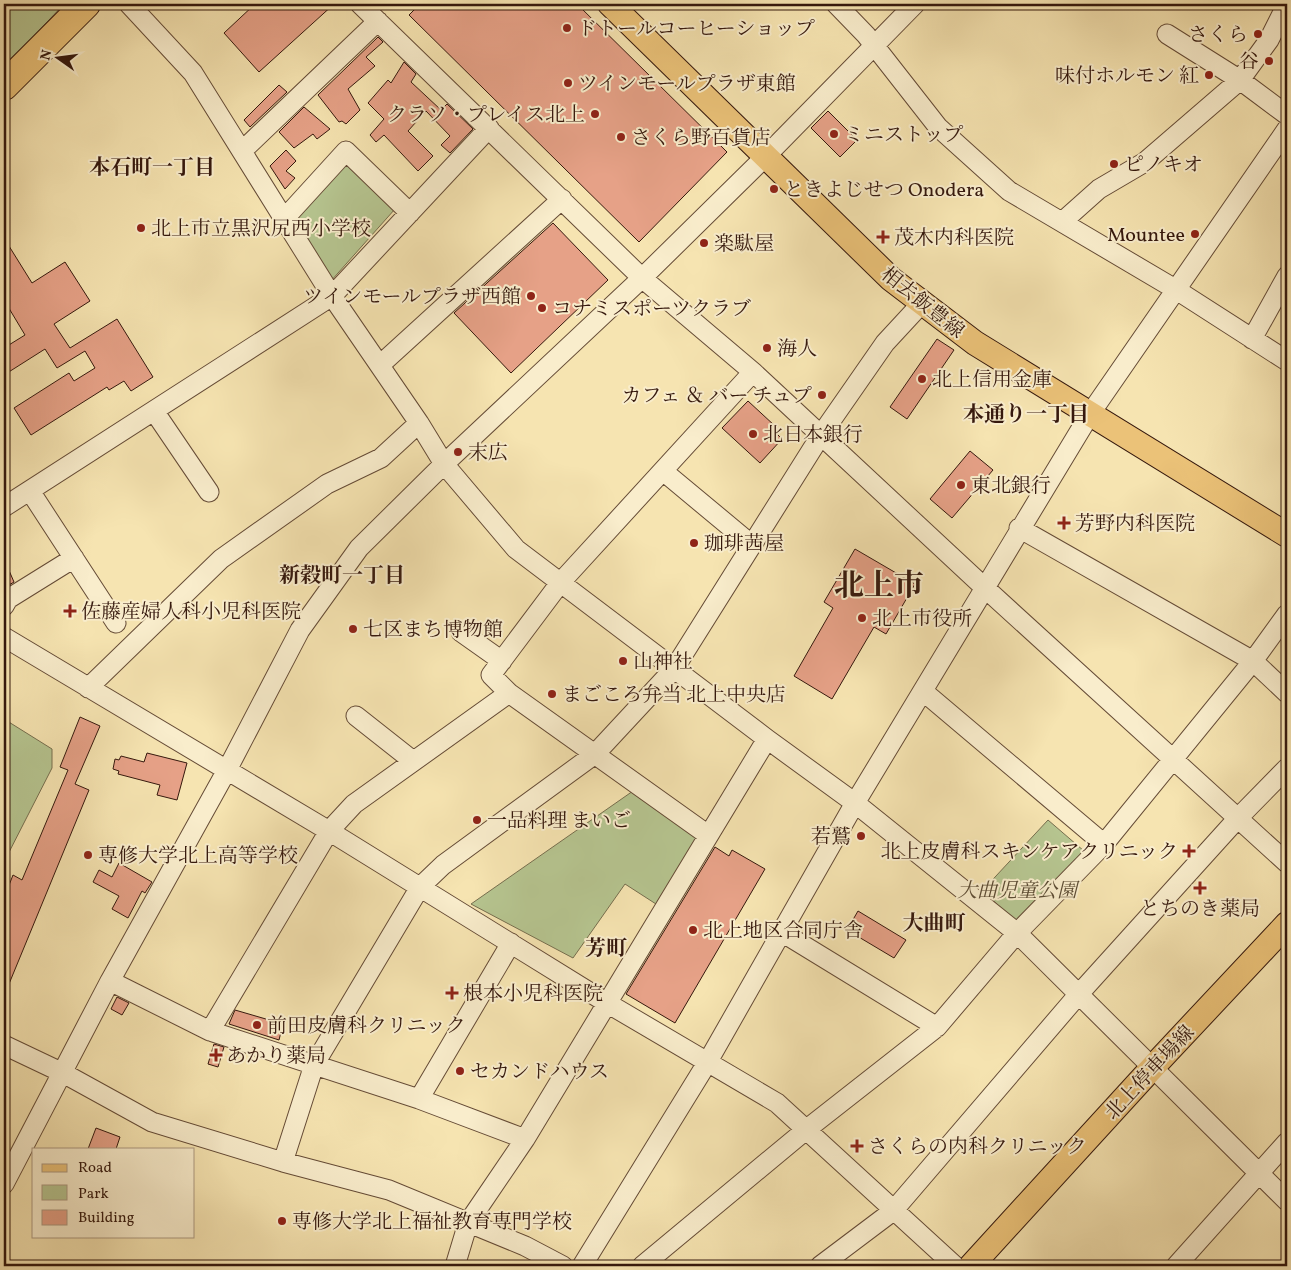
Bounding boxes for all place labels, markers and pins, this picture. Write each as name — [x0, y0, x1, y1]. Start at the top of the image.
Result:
place label: ドトールコーヒーショップ — [577, 16, 815, 44]
marker: ドトールコーヒーショップ — [561, 22, 573, 34]
place label: さくら — [1188, 22, 1248, 50]
marker: さくら — [1252, 28, 1264, 40]
place label: 谷 — [1239, 49, 1259, 77]
marker: 谷 — [1263, 55, 1275, 67]
place label: 味付ホルモン 紅 — [1055, 63, 1199, 91]
marker: 味付ホルモン 紅 — [1203, 69, 1215, 81]
place label: ツインモールプラザ東館 — [578, 71, 796, 99]
marker: ツインモールプラザ東館 — [562, 77, 574, 89]
place label: クラソ・プレイス北上 — [387, 102, 585, 130]
marker: クラソ・プレイス北上 — [589, 108, 601, 120]
place label: ミニストップ — [844, 122, 963, 150]
place label: さくら野百貨店 — [631, 125, 771, 153]
marker: ミニストップ — [828, 128, 840, 140]
marker: さくら野百貨店 — [615, 131, 627, 143]
place label: ピノキオ — [1124, 152, 1203, 180]
marker: ピノキオ — [1108, 158, 1120, 170]
place label: ときよじせつ Onodera — [784, 177, 984, 205]
marker: ときよじせつ Onodera — [768, 183, 780, 195]
place label: 北上市立黒沢尻西小学校 — [151, 216, 371, 244]
marker: 北上市立黒沢尻西小学校 — [135, 222, 147, 234]
place label: Mountee — [1107, 222, 1185, 250]
place label: 茂木内科医院 — [894, 225, 1014, 253]
marker: Mountee — [1189, 228, 1201, 240]
marker: 茂木内科医院 — [876, 230, 890, 244]
place label: 楽駄屋 — [714, 231, 774, 259]
marker: 楽駄屋 — [698, 237, 710, 249]
place label: ツインモールプラザ西館 — [303, 284, 521, 312]
marker: ツインモールプラザ西館 — [525, 290, 537, 302]
place label: コナミスポーツクラブ — [552, 296, 751, 324]
marker: コナミスポーツクラブ — [536, 302, 548, 314]
place label: 海人 — [777, 336, 817, 364]
marker: 海人 — [761, 342, 773, 354]
place label: 北上信用金庫 — [932, 367, 1052, 395]
marker: 北上信用金庫 — [916, 373, 928, 385]
place label: カフェ ＆ バー チュプ — [622, 383, 812, 411]
marker: カフェ ＆ バー チュプ — [816, 389, 828, 401]
place label: 北日本銀行 — [763, 422, 863, 450]
marker: 北日本銀行 — [747, 428, 759, 440]
place label: 末広 — [468, 440, 508, 468]
marker: 末広 — [452, 446, 464, 458]
place label: 東北銀行 — [971, 473, 1051, 501]
marker: 東北銀行 — [955, 479, 967, 491]
place label: 芳野内科医院 — [1075, 511, 1195, 539]
marker: 芳野内科医院 — [1057, 516, 1071, 530]
place label: 珈琲茜屋 — [704, 531, 784, 559]
marker: 珈琲茜屋 — [688, 537, 700, 549]
place label: 佐藤産婦人科小児科医院 — [81, 599, 301, 627]
marker: 佐藤産婦人科小児科医院 — [63, 604, 77, 618]
place label: 北上市役所 — [872, 606, 972, 634]
marker: 北上市役所 — [856, 612, 868, 624]
place label: 七区まち博物館 — [363, 617, 503, 645]
marker: 七区まち博物館 — [347, 623, 359, 635]
place label: 山神社 — [633, 649, 693, 677]
marker: 山神社 — [617, 655, 629, 667]
place label: まごころ弁当 北上中央店 — [562, 682, 786, 710]
marker: まごころ弁当 北上中央店 — [546, 688, 558, 700]
place label: 一品料理 まいご — [487, 808, 631, 836]
marker: 一品料理 まいご — [471, 814, 483, 826]
place label: 若鷲 — [811, 824, 851, 852]
marker: 若鷲 — [855, 830, 867, 842]
place label: 北上皮膚科スキンケアクリニック — [880, 839, 1178, 867]
place label: 専修大学北上高等学校 — [98, 843, 298, 871]
marker: 北上皮膚科スキンケアクリニック — [1182, 844, 1196, 858]
marker: 専修大学北上高等学校 — [82, 849, 94, 861]
marker: とちのき薬局 — [1194, 882, 1206, 894]
place label: とちのき薬局 — [1140, 896, 1260, 924]
place label: 北上地区合同庁舎 — [703, 918, 863, 946]
marker: 北上地区合同庁舎 — [687, 924, 699, 936]
place label: 根本小児科医院 — [463, 981, 603, 1009]
marker: 根本小児科医院 — [445, 986, 459, 1000]
place label: 前田皮膚科クリニック — [267, 1013, 466, 1041]
marker: 前田皮膚科クリニック — [251, 1019, 263, 1031]
place label: あかり薬局 — [226, 1043, 326, 1071]
marker: あかり薬局 — [210, 1049, 222, 1061]
place label: セカンドハウス — [470, 1059, 609, 1087]
marker: セカンドハウス — [454, 1065, 466, 1077]
place label: さくらの内科クリニック — [868, 1134, 1087, 1162]
marker: さくらの内科クリニック — [850, 1139, 864, 1153]
place label: 専修大学北上福祉教育専門学校 — [292, 1209, 572, 1237]
marker: 専修大学北上福祉教育専門学校 — [276, 1215, 288, 1227]

